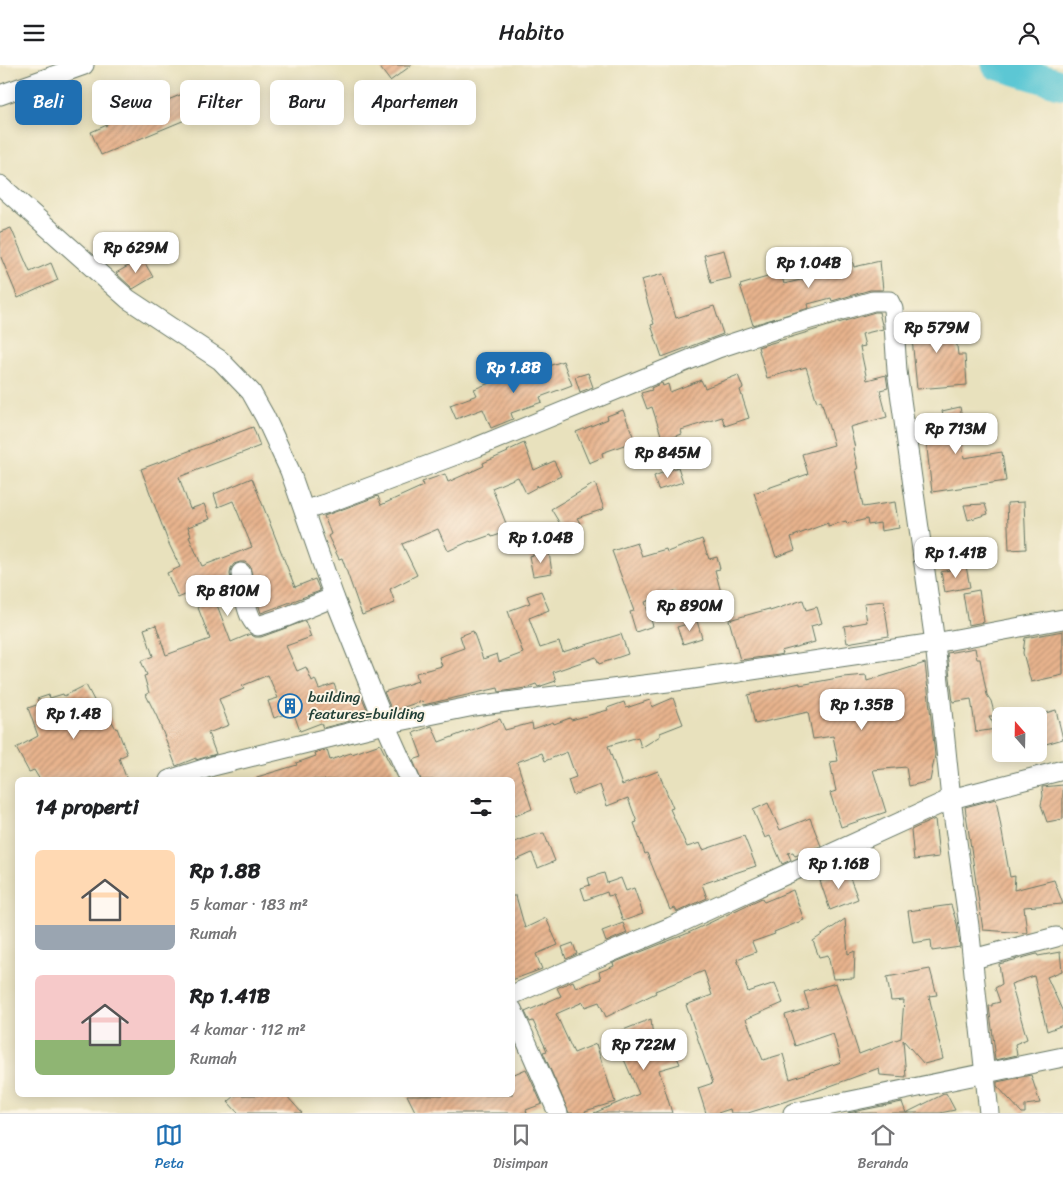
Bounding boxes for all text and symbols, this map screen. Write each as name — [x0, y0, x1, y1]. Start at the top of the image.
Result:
text: Habito — [499, 13, 564, 52]
icon: menu — [20, 19, 48, 47]
icon: person — [1015, 19, 1043, 47]
chip: Beli — [15, 80, 82, 125]
chip: Sewa — [92, 80, 170, 125]
chip: Filter — [180, 80, 260, 125]
chip: Baru — [270, 80, 344, 125]
chip: Apartemen — [354, 80, 476, 125]
pin: Rp 629M — [90, 231, 182, 274]
text: Rp 629M — [104, 233, 168, 262]
pin: Rp 1.04B — [757, 247, 861, 289]
text: Rp 1.04B — [777, 248, 841, 277]
pin: Rp 579M — [891, 311, 983, 354]
text: Rp 579M — [905, 313, 969, 342]
pin: Rp 1.8B — [468, 351, 560, 394]
text: Rp 1.8B — [487, 353, 541, 382]
pin: Rp 713M — [910, 413, 1002, 455]
text: Rp 713M — [926, 414, 986, 443]
pin: Rp 845M — [622, 437, 714, 479]
text: Rp 845M — [635, 438, 701, 467]
pin: Rp 1.04B — [489, 521, 593, 564]
text: Rp 1.04B — [509, 523, 573, 552]
pin: Rp 1.41B — [904, 537, 1008, 579]
text: Rp 1.41B — [926, 538, 986, 567]
pin: Rp 810M — [182, 575, 274, 617]
text: Rp 810M — [197, 576, 259, 605]
pin: Rp 890M — [644, 589, 736, 632]
text: Rp 890M — [657, 591, 723, 620]
place label: building features=building — [308, 684, 425, 727]
pin: Rp 1.35B — [810, 689, 914, 731]
text: Rp 1.35B — [831, 690, 893, 719]
building icon: building features=building — [277, 693, 303, 719]
pin: Rp 1.4B — [28, 697, 120, 740]
text: Rp 1.4B — [47, 699, 101, 728]
north arrow — [992, 707, 1048, 763]
map controls — [992, 707, 1047, 762]
text: 14 properti — [35, 788, 138, 826]
icon: filters — [467, 793, 495, 821]
pin: Rp 1.16B — [787, 847, 891, 890]
text: Rp 1.16B — [809, 849, 869, 878]
text: Rp 1.8B — [190, 852, 261, 890]
icon: home — [75, 870, 135, 930]
text: 5 kamar · 183 m² — [190, 890, 308, 919]
text: Rumah — [190, 919, 237, 948]
text: Rp 1.41B — [190, 977, 270, 1015]
icon: home — [75, 995, 135, 1055]
text: 4 kamar · 112 m² — [190, 1015, 306, 1044]
pin: Rp 722M — [598, 1029, 690, 1071]
text: Rp 722M — [612, 1030, 676, 1059]
text: Rumah — [190, 1044, 237, 1073]
tab: Peta — [155, 1121, 184, 1176]
tab: Disimpan — [493, 1121, 548, 1176]
tab: Beranda — [858, 1121, 908, 1176]

